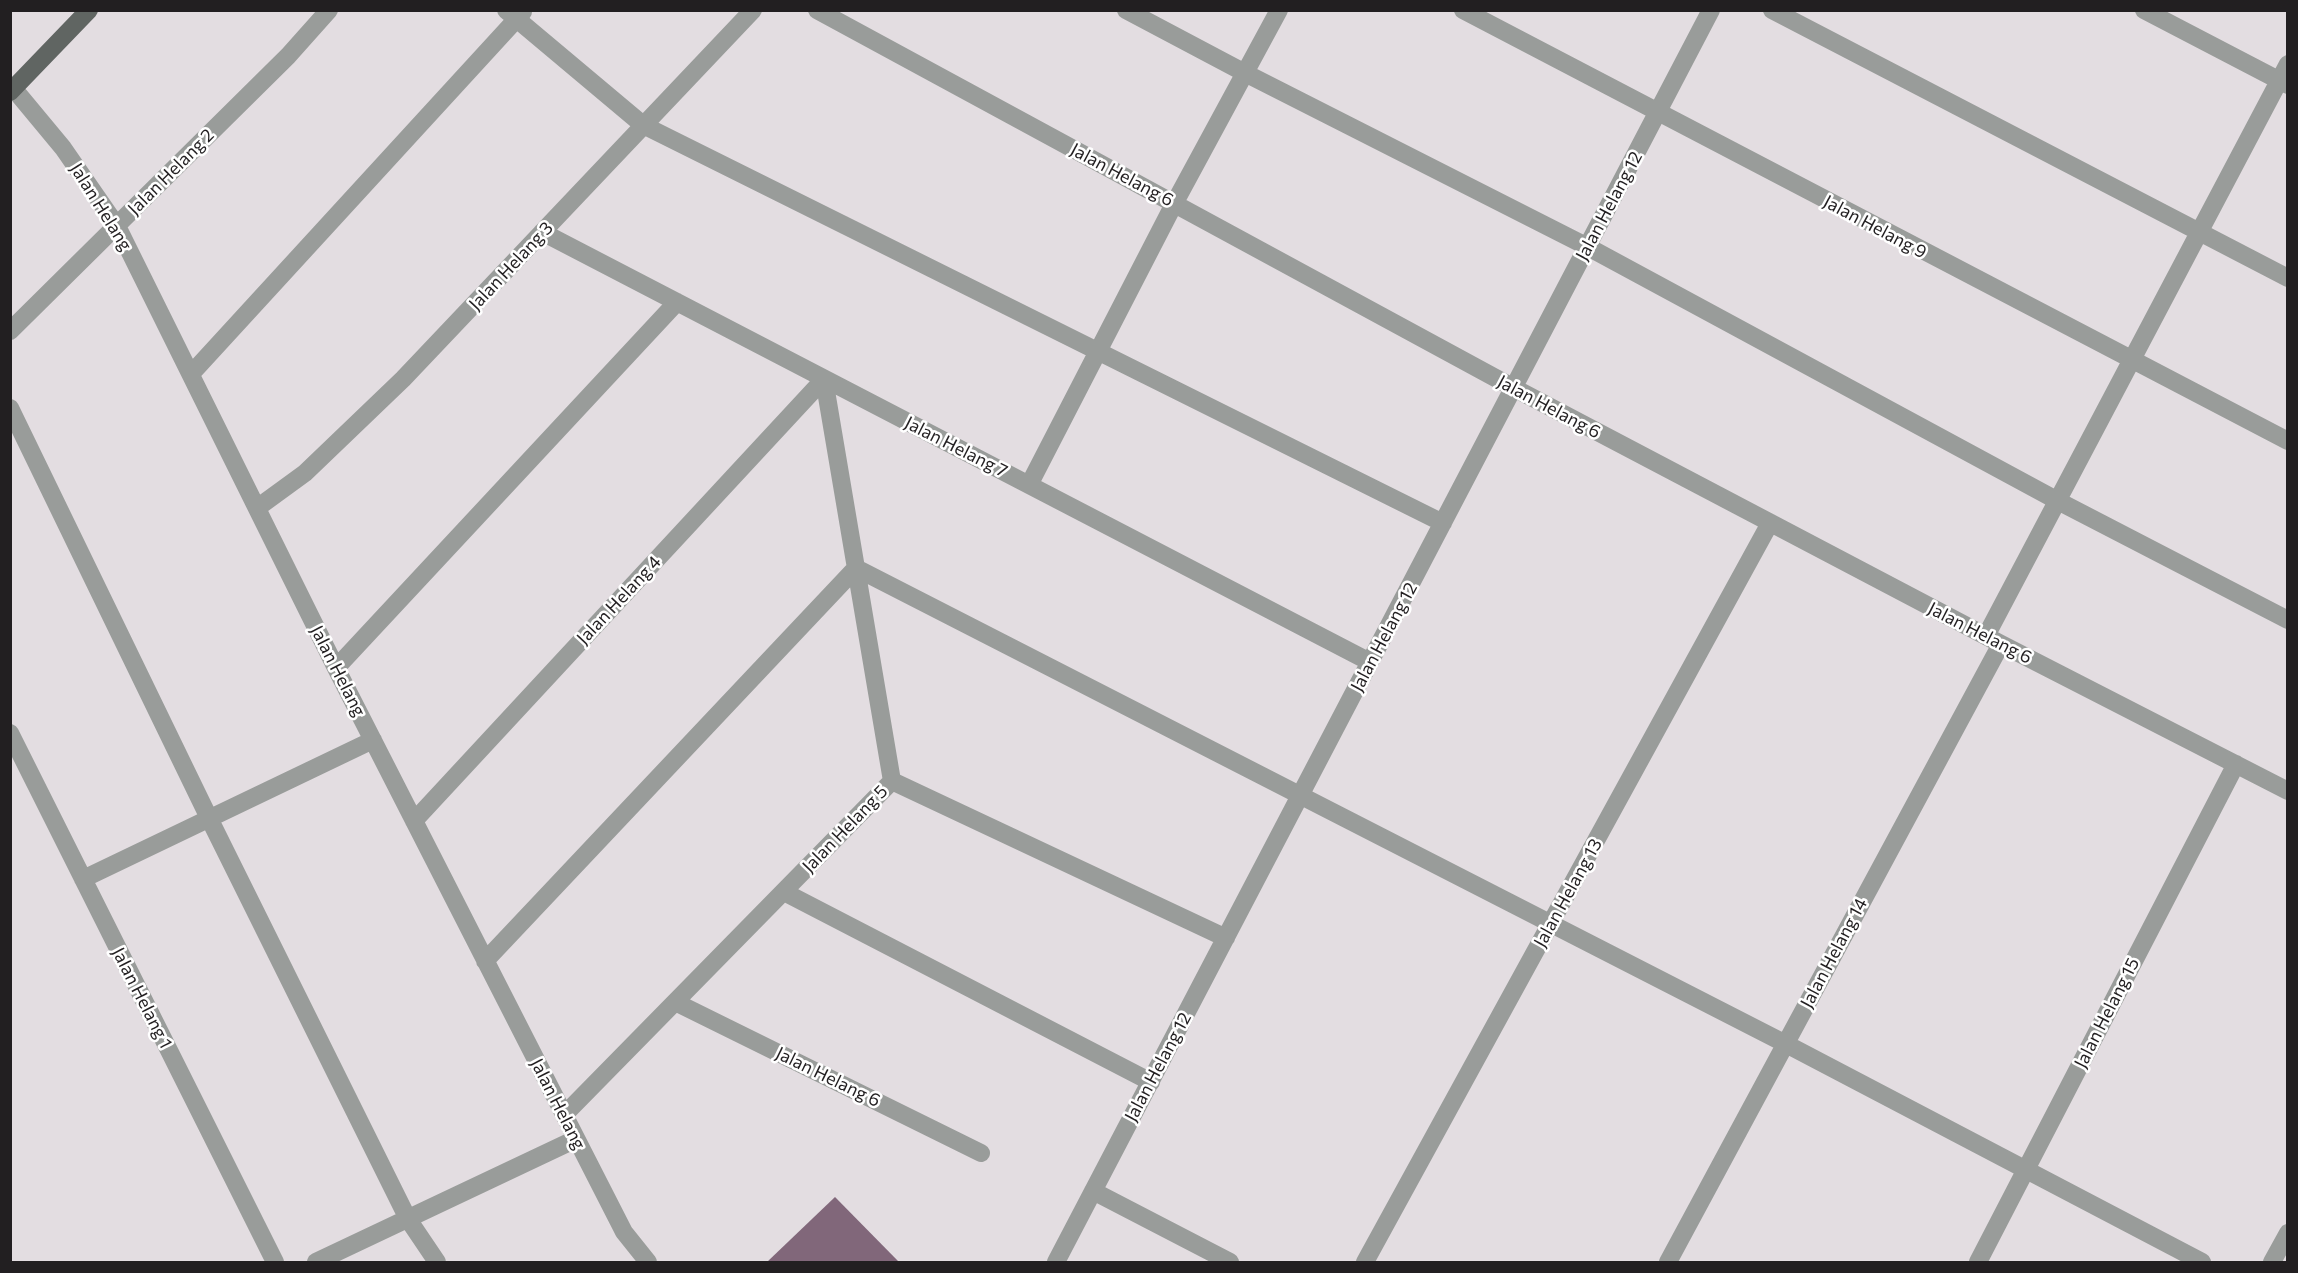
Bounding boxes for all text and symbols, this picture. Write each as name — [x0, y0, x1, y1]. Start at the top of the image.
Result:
street label: Jalan Helang 2 — [123, 124, 219, 220]
street label: Jalan Helang 6 — [1067, 139, 1177, 211]
street label: Jalan Helang 12 — [1571, 148, 1647, 264]
street label: Jalan Helang — [65, 159, 137, 255]
street label: Jalan Helang 9 — [1820, 191, 1930, 263]
street label: Jalan Helang 3 — [465, 217, 557, 315]
street label: Jalan Helang 6 — [1494, 371, 1604, 443]
street label: Jalan Helang 7 — [901, 412, 1011, 482]
street label: Jalan Helang 4 — [572, 551, 666, 649]
street label: Jalan Helang 12 — [1346, 579, 1422, 695]
street label: Jalan Helang 6 — [1924, 598, 2036, 668]
street label: Jalan Helang — [306, 622, 370, 720]
street label: Jalan Helang 5 — [798, 781, 892, 877]
street label: Jalan Helang 13 — [1529, 835, 1607, 951]
street label: Jalan Helang 14 — [1796, 894, 1872, 1012]
street label: Jalan Helang 1 — [107, 944, 177, 1052]
street label: Jalan Helang 15 — [2070, 954, 2144, 1072]
street label: Jalan Helang 12 — [1120, 1009, 1196, 1125]
street label: Jalan Helang 6 — [772, 1042, 884, 1112]
street label: Jalan Helang — [526, 1055, 590, 1153]

